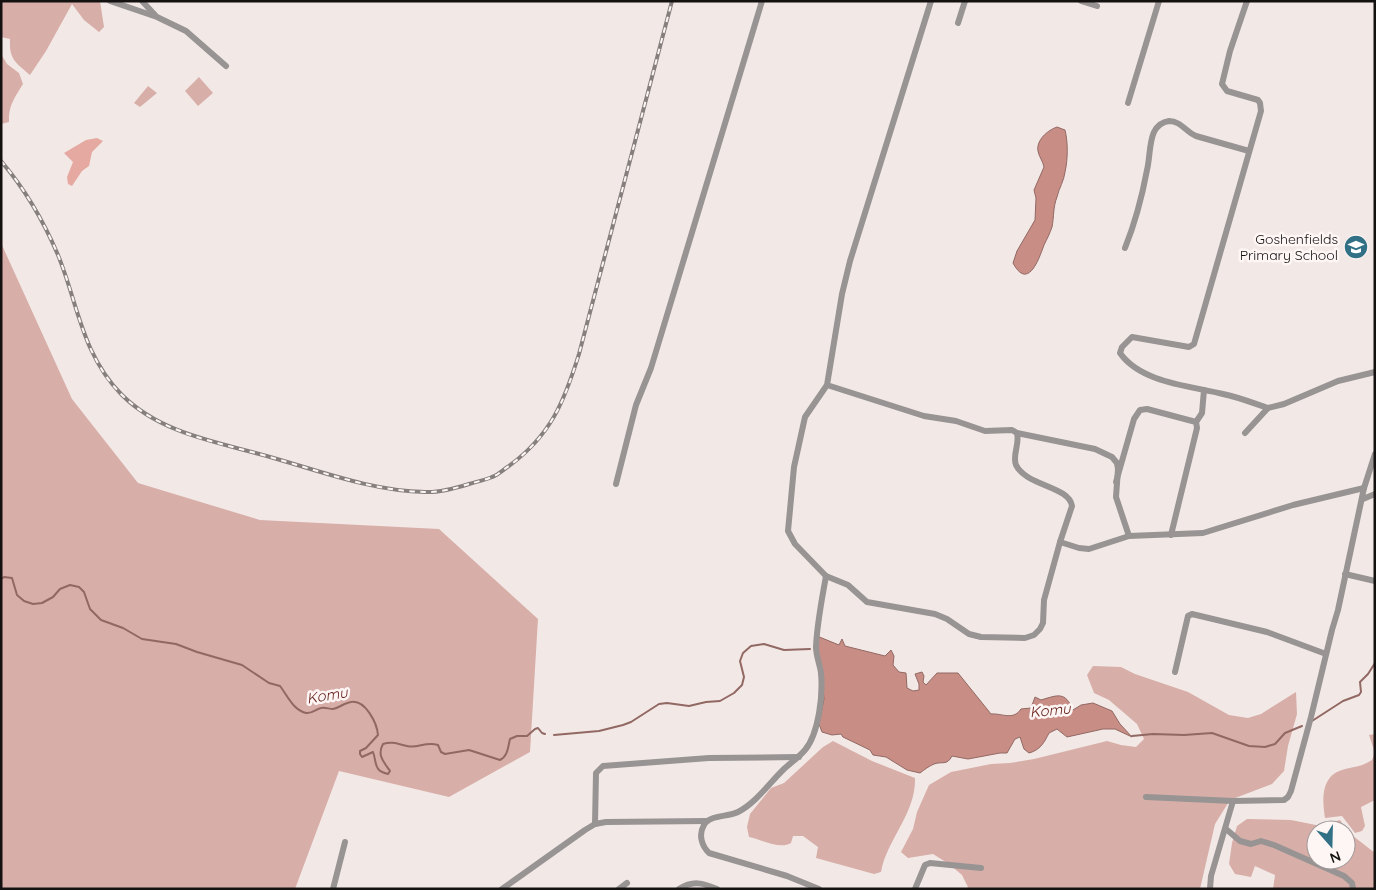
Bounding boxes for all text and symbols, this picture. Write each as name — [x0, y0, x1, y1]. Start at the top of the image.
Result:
place label: Goshenfields Primary School — [1240, 230, 1338, 264]
school or university icon: Goshenfields Primary School — [1343, 234, 1369, 260]
water label: Komu — [305, 682, 350, 708]
water label: Komu — [1029, 698, 1073, 722]
north arrow — [1306, 820, 1356, 870]
text: N — [1328, 847, 1343, 867]

